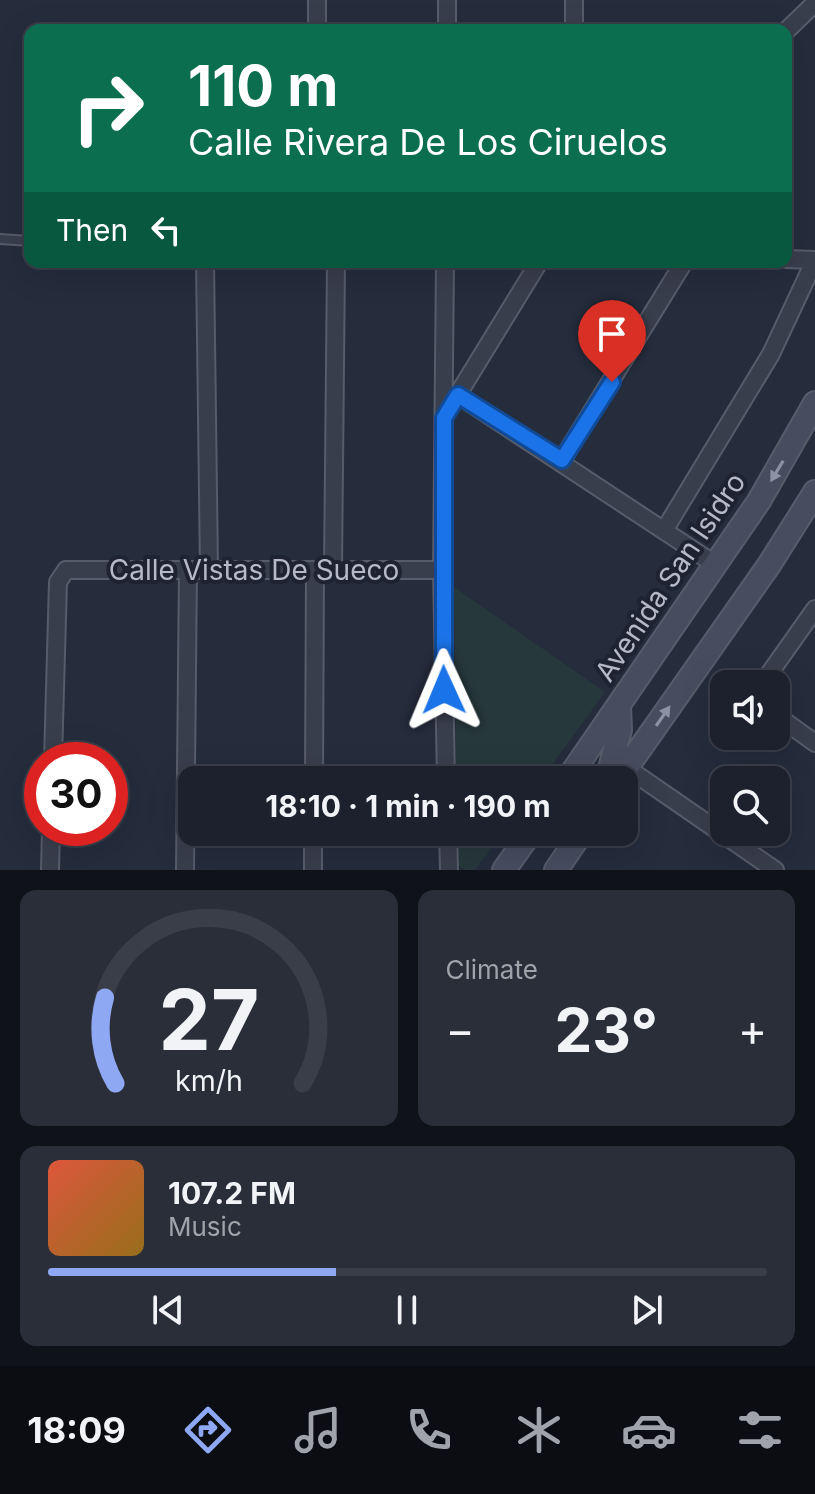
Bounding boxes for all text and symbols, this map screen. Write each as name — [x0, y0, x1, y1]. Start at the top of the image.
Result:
text: 110 m — [188, 52, 338, 120]
icon: right — [56, 56, 160, 160]
text: Calle Rivera De Los Ciruelos — [188, 120, 668, 164]
icon: left — [144, 208, 188, 252]
text: Then — [56, 212, 128, 248]
pin — [578, 300, 646, 382]
icon: arrive — [590, 312, 634, 356]
one-way arrow — [770, 460, 784, 482]
street label: Avenida San Isidro — [588, 466, 752, 688]
street label: Calle Vistas De Sueco — [109, 553, 399, 587]
position arrow — [402, 648, 486, 732]
map controls — [710, 670, 790, 846]
button: sound — [710, 670, 790, 750]
one-way arrow — [655, 706, 670, 727]
speed limit sign: 30 — [24, 742, 128, 846]
button: search — [710, 766, 790, 846]
text: 18:10 · 1 min · 190 m — [265, 788, 551, 824]
text: Climate — [446, 954, 538, 985]
text: 27 — [158, 969, 259, 1070]
text: 23° — [554, 994, 658, 1066]
text: − — [446, 1003, 475, 1057]
text: + — [738, 1003, 767, 1057]
text: km/h — [175, 1063, 243, 1098]
text: 107.2 FM — [168, 1175, 296, 1211]
text: Music — [168, 1211, 242, 1242]
icon: previous — [146, 1288, 190, 1332]
icon: pause — [385, 1288, 429, 1332]
icon: next — [625, 1288, 669, 1332]
icon: directions — [180, 1402, 236, 1458]
icon: music — [290, 1402, 346, 1458]
icon: phone — [401, 1402, 457, 1458]
icon: climate — [511, 1402, 567, 1458]
icon: car — [621, 1402, 677, 1458]
icon: filters — [732, 1402, 788, 1458]
text: 18:09 — [27, 1408, 126, 1452]

